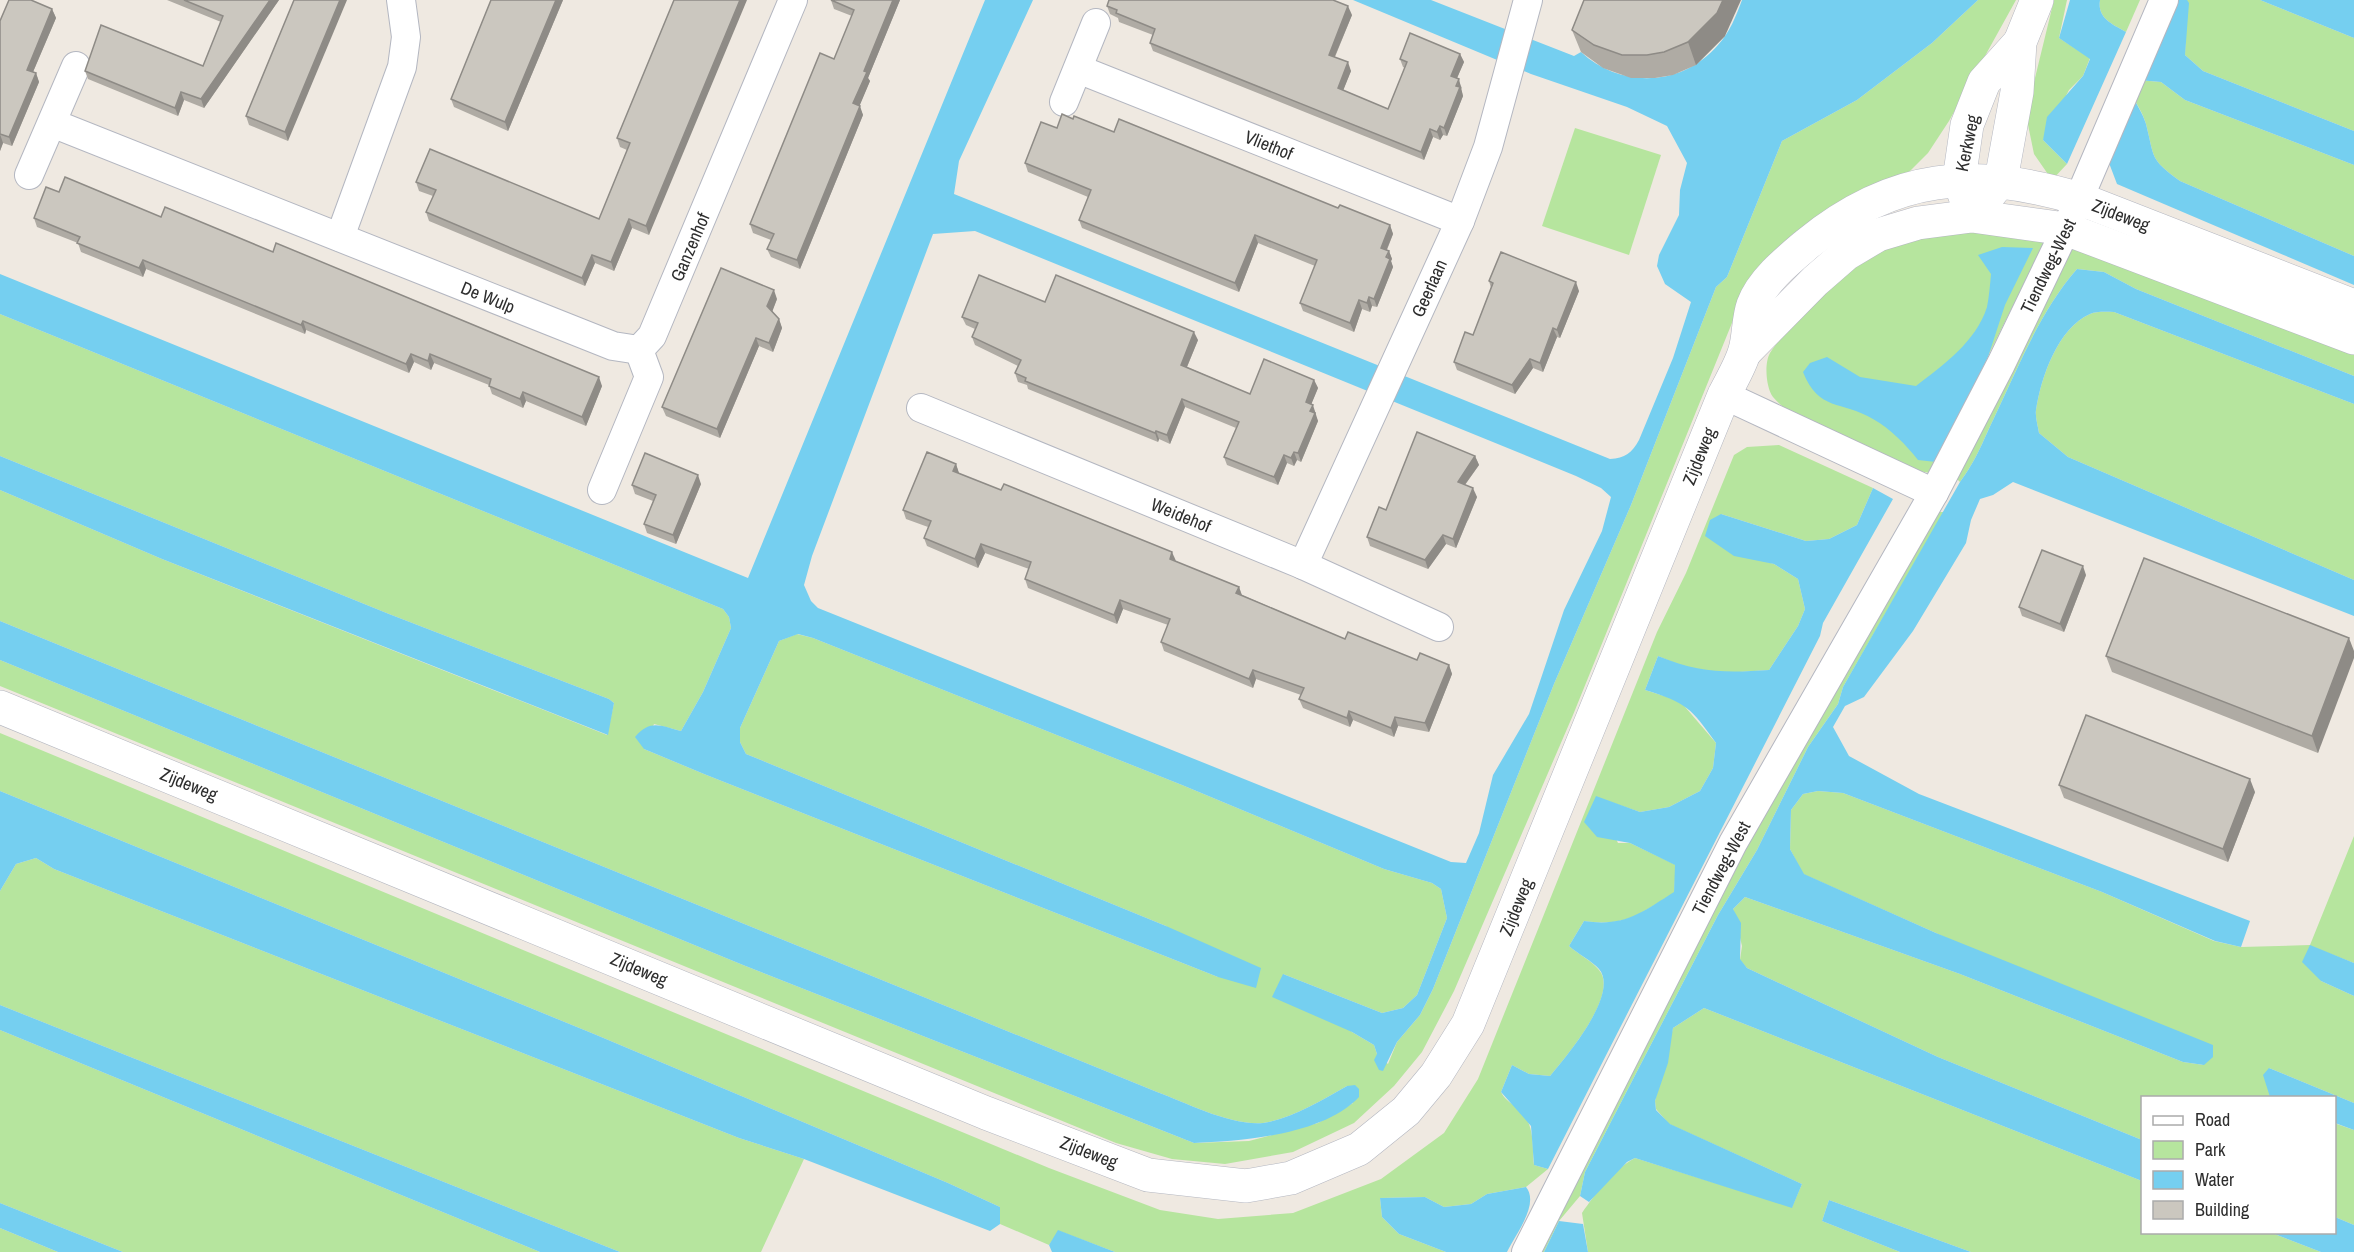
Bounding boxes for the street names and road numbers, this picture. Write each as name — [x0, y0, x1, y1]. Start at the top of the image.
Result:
street label: Kerkweg — [1949, 112, 1985, 174]
street label: Vliethof — [1241, 124, 1298, 166]
street label: Zijdeweg — [2089, 193, 2154, 238]
street label: Ganzenhof — [664, 208, 716, 285]
street label: Tiendweg-West — [2014, 214, 2082, 318]
street label: Geerlaan — [1405, 255, 1453, 321]
street label: De Wulp — [457, 275, 519, 319]
street label: Zijdeweg — [1676, 423, 1722, 488]
street label: Weidehof — [1147, 492, 1216, 539]
street label: Zijdeweg — [157, 761, 222, 807]
street label: Tiendweg-West — [1686, 817, 1756, 919]
street label: Zijdeweg — [1493, 874, 1539, 939]
street label: Zijdeweg — [607, 946, 672, 993]
street label: Zijdeweg — [1057, 1130, 1122, 1175]

